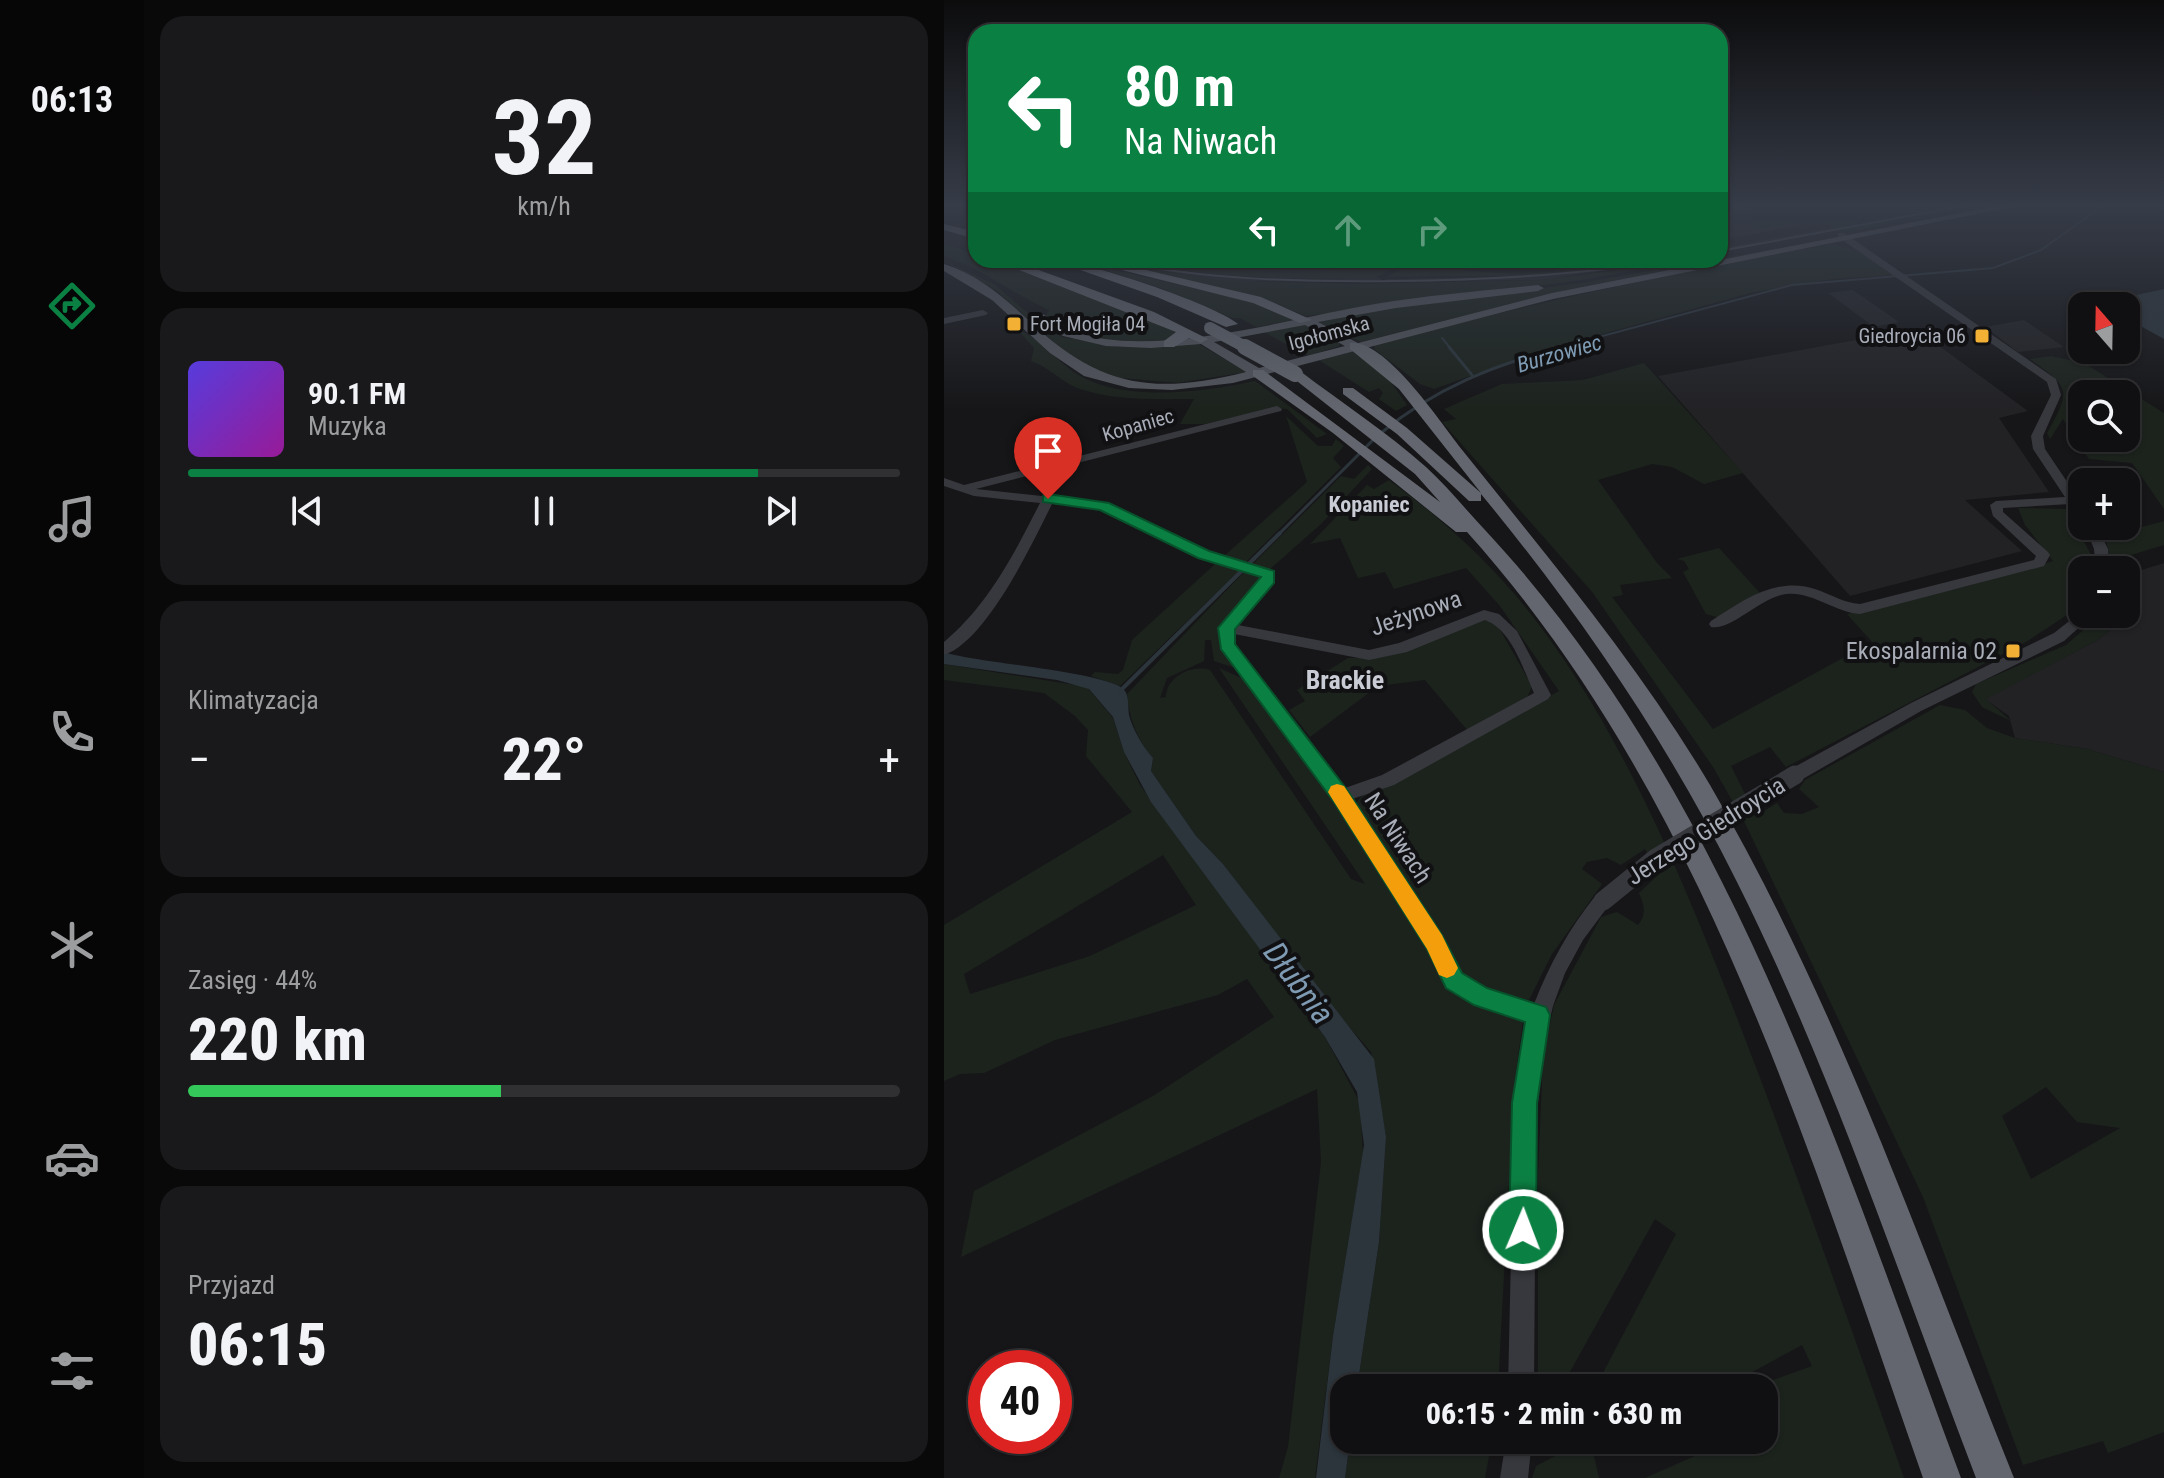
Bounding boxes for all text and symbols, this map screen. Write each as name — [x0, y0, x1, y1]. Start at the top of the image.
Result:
text: 80 m — [1124, 54, 1235, 120]
icon: left — [992, 56, 1096, 160]
text: 32 — [491, 78, 597, 199]
text: 06:13 — [31, 79, 113, 121]
text: Na Niwach — [1124, 121, 1277, 163]
text: km/h — [517, 191, 571, 221]
icon: left — [1242, 208, 1286, 252]
icon: ahead — [1326, 208, 1370, 252]
icon: right — [1410, 208, 1454, 252]
icon: directions — [44, 278, 100, 334]
north arrow — [2068, 292, 2140, 364]
map controls — [2068, 292, 2140, 628]
street label: Igołomska — [1286, 311, 1372, 355]
place label: Fort Mogiła 04 — [1030, 312, 1145, 336]
marker: Fort Mogiła 04 — [1005, 315, 1023, 333]
place label: Giedroycia 06 — [1859, 324, 1966, 348]
marker: Giedroycia 06 — [1973, 327, 1991, 345]
water label: Burzowiec — [1514, 329, 1605, 377]
text: 90.1 FM — [308, 376, 406, 411]
button: search — [2068, 380, 2140, 452]
street label: Kopaniec — [1100, 403, 1176, 447]
text: Muzyka — [308, 411, 387, 441]
pin — [1014, 417, 1082, 499]
icon: arrive — [1026, 429, 1070, 473]
button: + — [2068, 468, 2140, 540]
icon: previous — [285, 489, 329, 533]
icon: pause — [522, 489, 566, 533]
icon: next — [759, 489, 803, 533]
icon: music — [44, 491, 100, 547]
district label: Kopaniec — [1328, 492, 1410, 517]
button: − — [2068, 556, 2140, 628]
street label: Jeżynowa — [1367, 584, 1465, 642]
place label: Ekospalarnia 02 — [1846, 637, 1997, 665]
marker: Ekospalarnia 02 — [2004, 642, 2022, 660]
district label: Brackie — [1306, 665, 1384, 695]
text: Klimatyzacja — [188, 685, 319, 715]
icon: phone — [44, 704, 100, 760]
text: 22° — [502, 724, 586, 795]
text: − — [188, 734, 210, 786]
text: + — [878, 734, 900, 786]
street label: Jerzego Giedroycia — [1622, 771, 1790, 891]
street label: Na Niwach — [1358, 788, 1438, 888]
icon: climate — [44, 917, 100, 973]
water label: Dłubnia — [1256, 934, 1342, 1032]
text: Zasięg · 44% — [188, 965, 317, 995]
text: 220 km — [188, 1004, 367, 1075]
icon: car — [44, 1130, 100, 1186]
position arrow — [1481, 1188, 1565, 1272]
text: Przyjazd — [188, 1270, 275, 1300]
text: 06:15 — [188, 1309, 327, 1380]
icon: filters — [44, 1343, 100, 1399]
speed limit sign: 40 — [968, 1350, 1072, 1454]
text: 06:15 · 2 min · 630 m — [1426, 1396, 1682, 1431]

